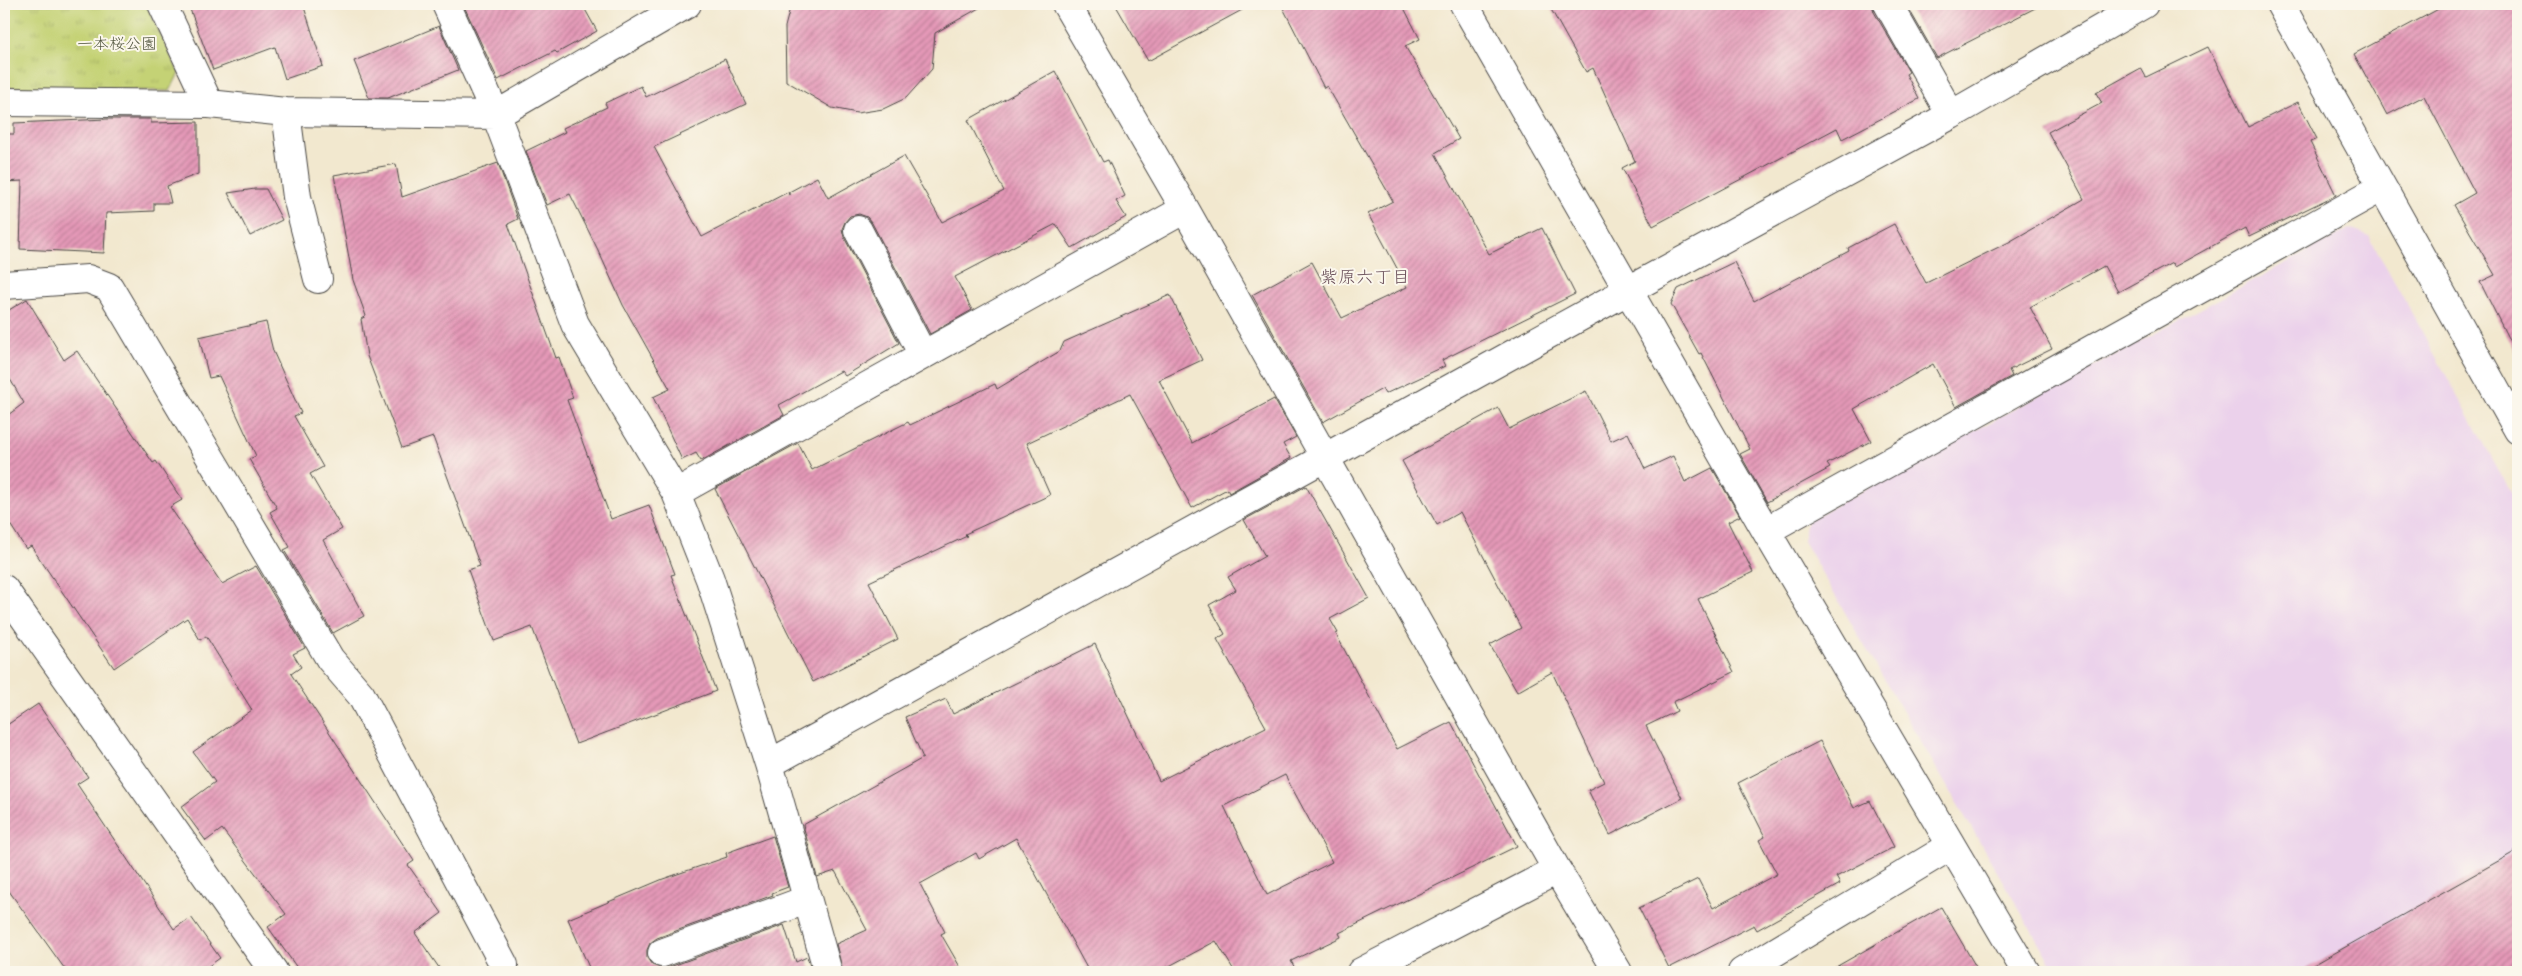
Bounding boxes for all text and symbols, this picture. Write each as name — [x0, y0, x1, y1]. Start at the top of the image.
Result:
park label: 一本桜公園 — [77, 36, 157, 56]
district label: 紫原六丁目 — [1320, 268, 1410, 290]

